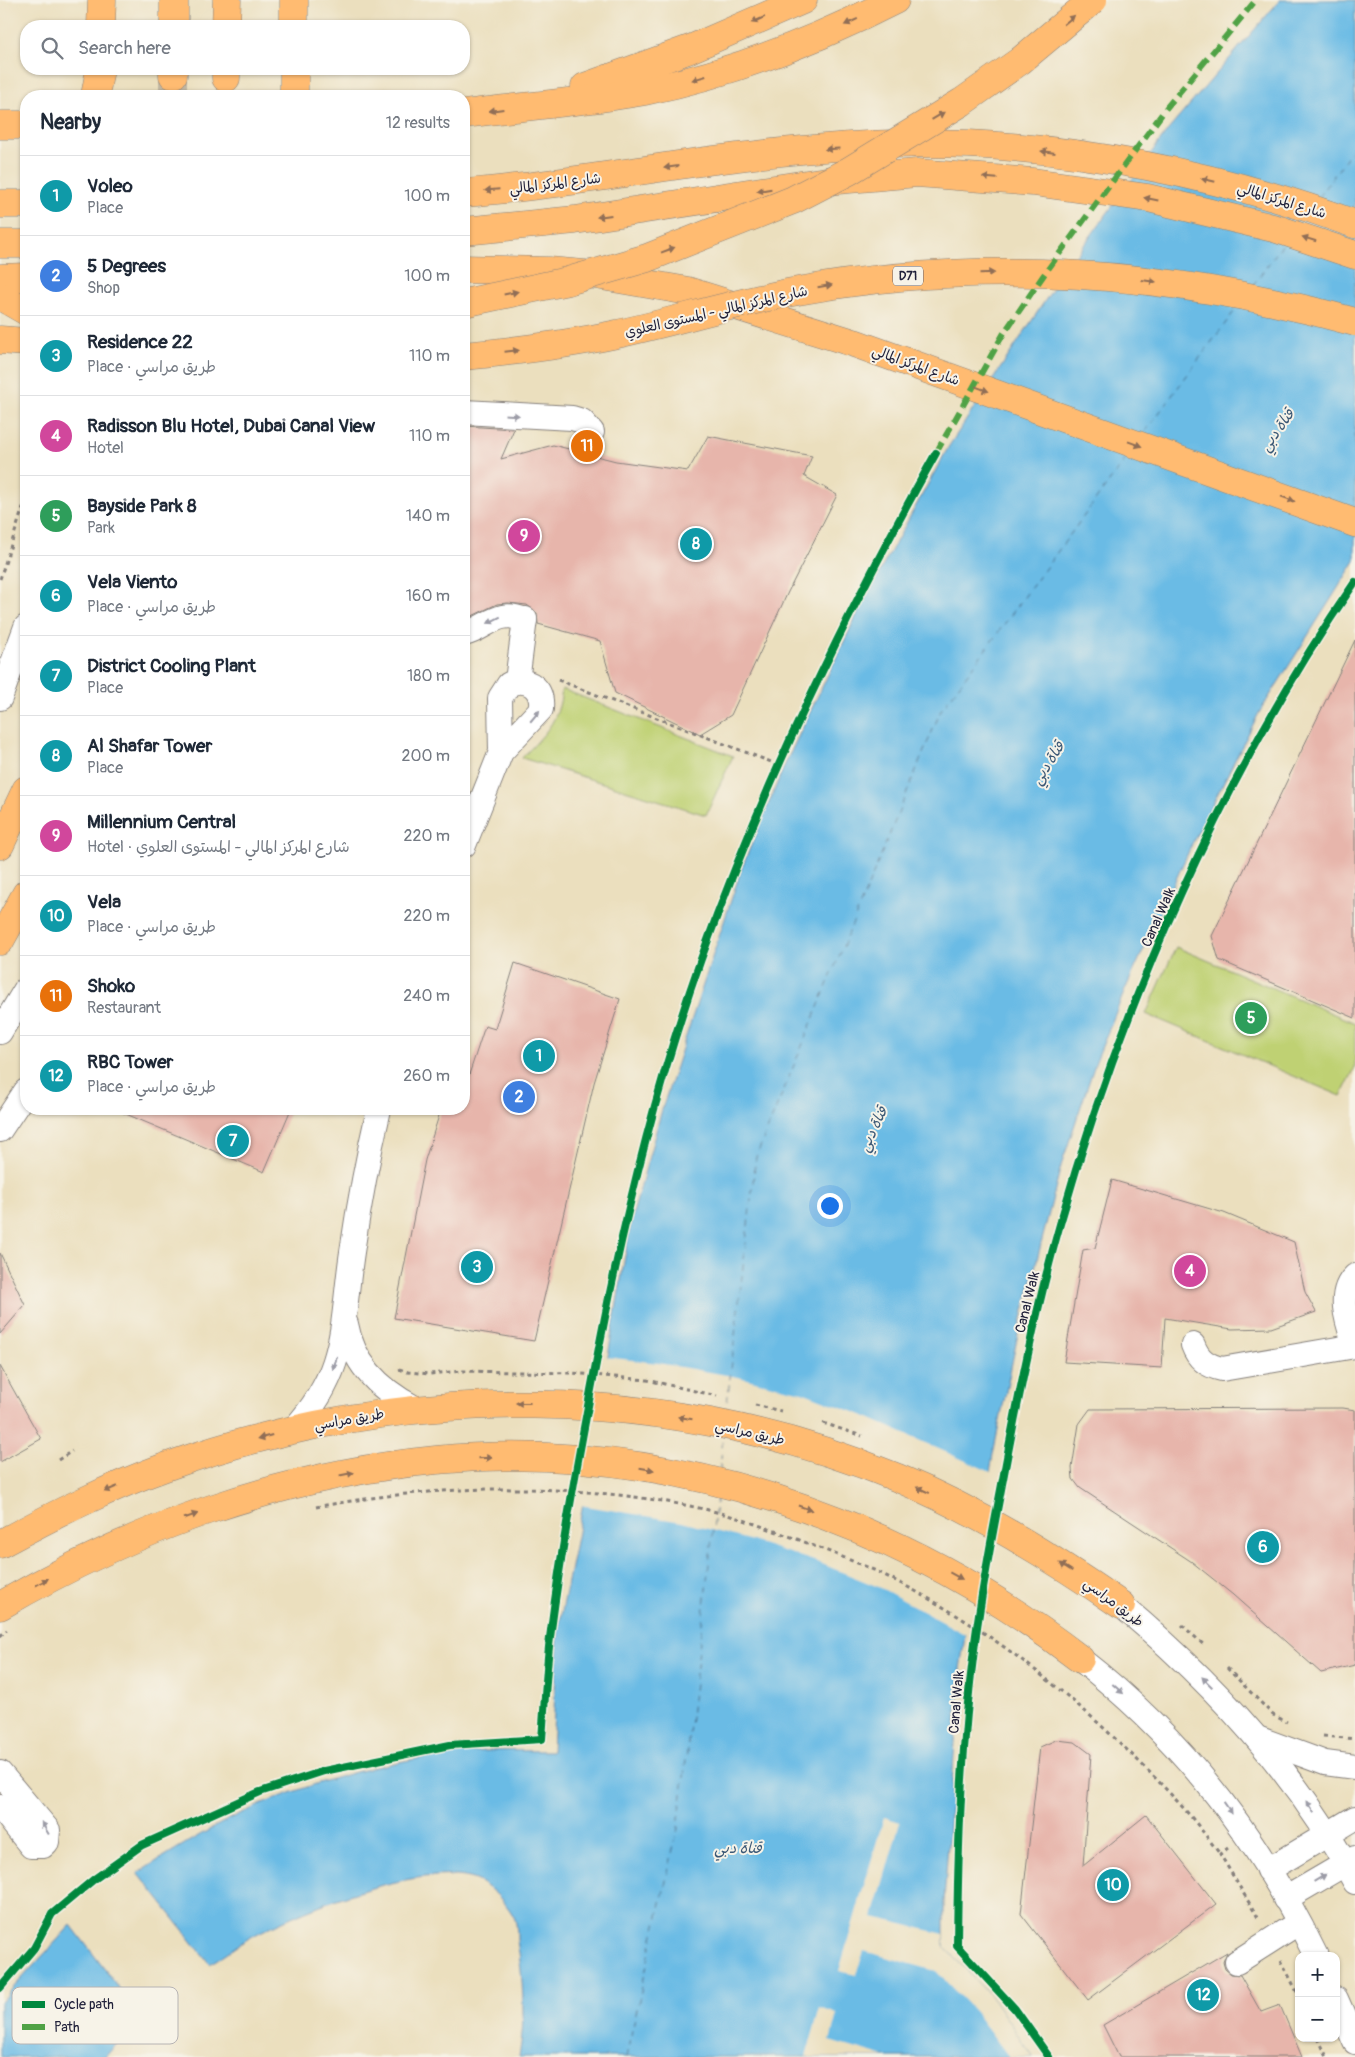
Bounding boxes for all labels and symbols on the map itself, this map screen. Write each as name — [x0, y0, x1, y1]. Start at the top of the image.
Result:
one-way arrow — [1063, 15, 1075, 26]
one-way arrow — [751, 17, 765, 25]
one-way arrow — [844, 18, 858, 26]
one-way arrow — [691, 74, 706, 82]
one-way arrow — [488, 106, 504, 114]
one-way arrow — [932, 112, 945, 121]
one-way arrow — [824, 145, 840, 153]
one-way arrow — [1040, 148, 1056, 156]
one-way arrow — [662, 163, 678, 171]
street label: شارع المركز المالي — [508, 169, 602, 201]
one-way arrow — [982, 174, 998, 182]
one-way arrow — [1200, 176, 1215, 184]
street label: شارع المركز المالي — [1234, 179, 1328, 226]
one-way arrow — [756, 186, 772, 194]
one-way arrow — [484, 187, 500, 195]
one-way arrow — [1143, 195, 1159, 203]
one-way arrow — [595, 213, 611, 221]
one-way arrow — [1301, 235, 1316, 243]
one-way arrow — [661, 246, 676, 254]
road number: D71 — [893, 266, 923, 286]
one-way arrow — [979, 268, 995, 276]
one-way arrow — [1142, 277, 1158, 285]
street label: شارع المركز المالي - المستوى العلوي — [623, 282, 810, 345]
one-way arrow — [818, 282, 834, 290]
one-way arrow — [504, 289, 519, 297]
street label: شارع المركز المالي — [868, 342, 962, 393]
one-way arrow — [505, 347, 521, 355]
one-way arrow — [975, 386, 990, 393]
water label: قناة دبي — [1256, 404, 1302, 457]
one-way arrow — [505, 411, 521, 419]
pin: 11 — [571, 427, 603, 465]
one-way arrow — [1128, 441, 1143, 448]
one-way arrow — [1281, 496, 1296, 503]
pin: 9 — [508, 517, 540, 555]
pin: 8 — [680, 525, 712, 563]
one-way arrow — [486, 616, 501, 624]
one-way arrow — [529, 711, 541, 723]
water label: قناة دبي — [1028, 737, 1073, 790]
street label: Canal Walk — [1138, 885, 1179, 950]
pin: 5 — [1235, 999, 1267, 1037]
pin: 1 — [523, 1037, 555, 1075]
pin: 2 — [503, 1078, 535, 1116]
water label: قناة دبي — [855, 1102, 896, 1156]
pin: 7 — [217, 1122, 249, 1160]
your location — [817, 1193, 843, 1219]
pin: 3 — [461, 1248, 493, 1286]
pin: 4 — [1174, 1252, 1206, 1290]
street label: Canal Walk — [1012, 1269, 1043, 1335]
one-way arrow — [331, 1355, 339, 1370]
one-way arrow — [515, 1399, 531, 1407]
street label: طريق مراسي — [313, 1405, 386, 1438]
one-way arrow — [676, 1413, 692, 1421]
street label: طريق مراسي — [713, 1416, 786, 1453]
one-way arrow — [257, 1433, 272, 1441]
one-way arrow — [477, 1454, 493, 1462]
one-way arrow — [639, 1465, 655, 1473]
one-way arrow — [340, 1470, 356, 1478]
one-way arrow — [103, 1485, 118, 1493]
one-way arrow — [916, 1485, 930, 1493]
one-way arrow — [797, 1505, 812, 1512]
one-way arrow — [183, 1512, 198, 1519]
pin: 6 — [1247, 1528, 1279, 1566]
one-way arrow — [1059, 1563, 1072, 1572]
one-way arrow — [949, 1572, 964, 1580]
street label: طريق مراسي — [1078, 1574, 1147, 1634]
one-way arrow — [35, 1578, 50, 1586]
street label: Canal Walk — [945, 1670, 968, 1734]
one-way arrow — [1201, 1676, 1213, 1688]
one-way arrow — [1111, 1683, 1123, 1695]
one-way arrow — [1223, 1801, 1233, 1815]
one-way arrow — [1305, 1801, 1315, 1814]
one-way arrow — [40, 1821, 49, 1834]
water label: قناة دبي — [714, 1839, 764, 1861]
pin: 10 — [1097, 1866, 1129, 1904]
one-way arrow — [1314, 1874, 1327, 1883]
pin: 12 — [1187, 1976, 1219, 2014]
legend — [12, 1987, 178, 2044]
text: Cycle path — [54, 1996, 114, 2013]
text: Path — [54, 2019, 79, 2036]

